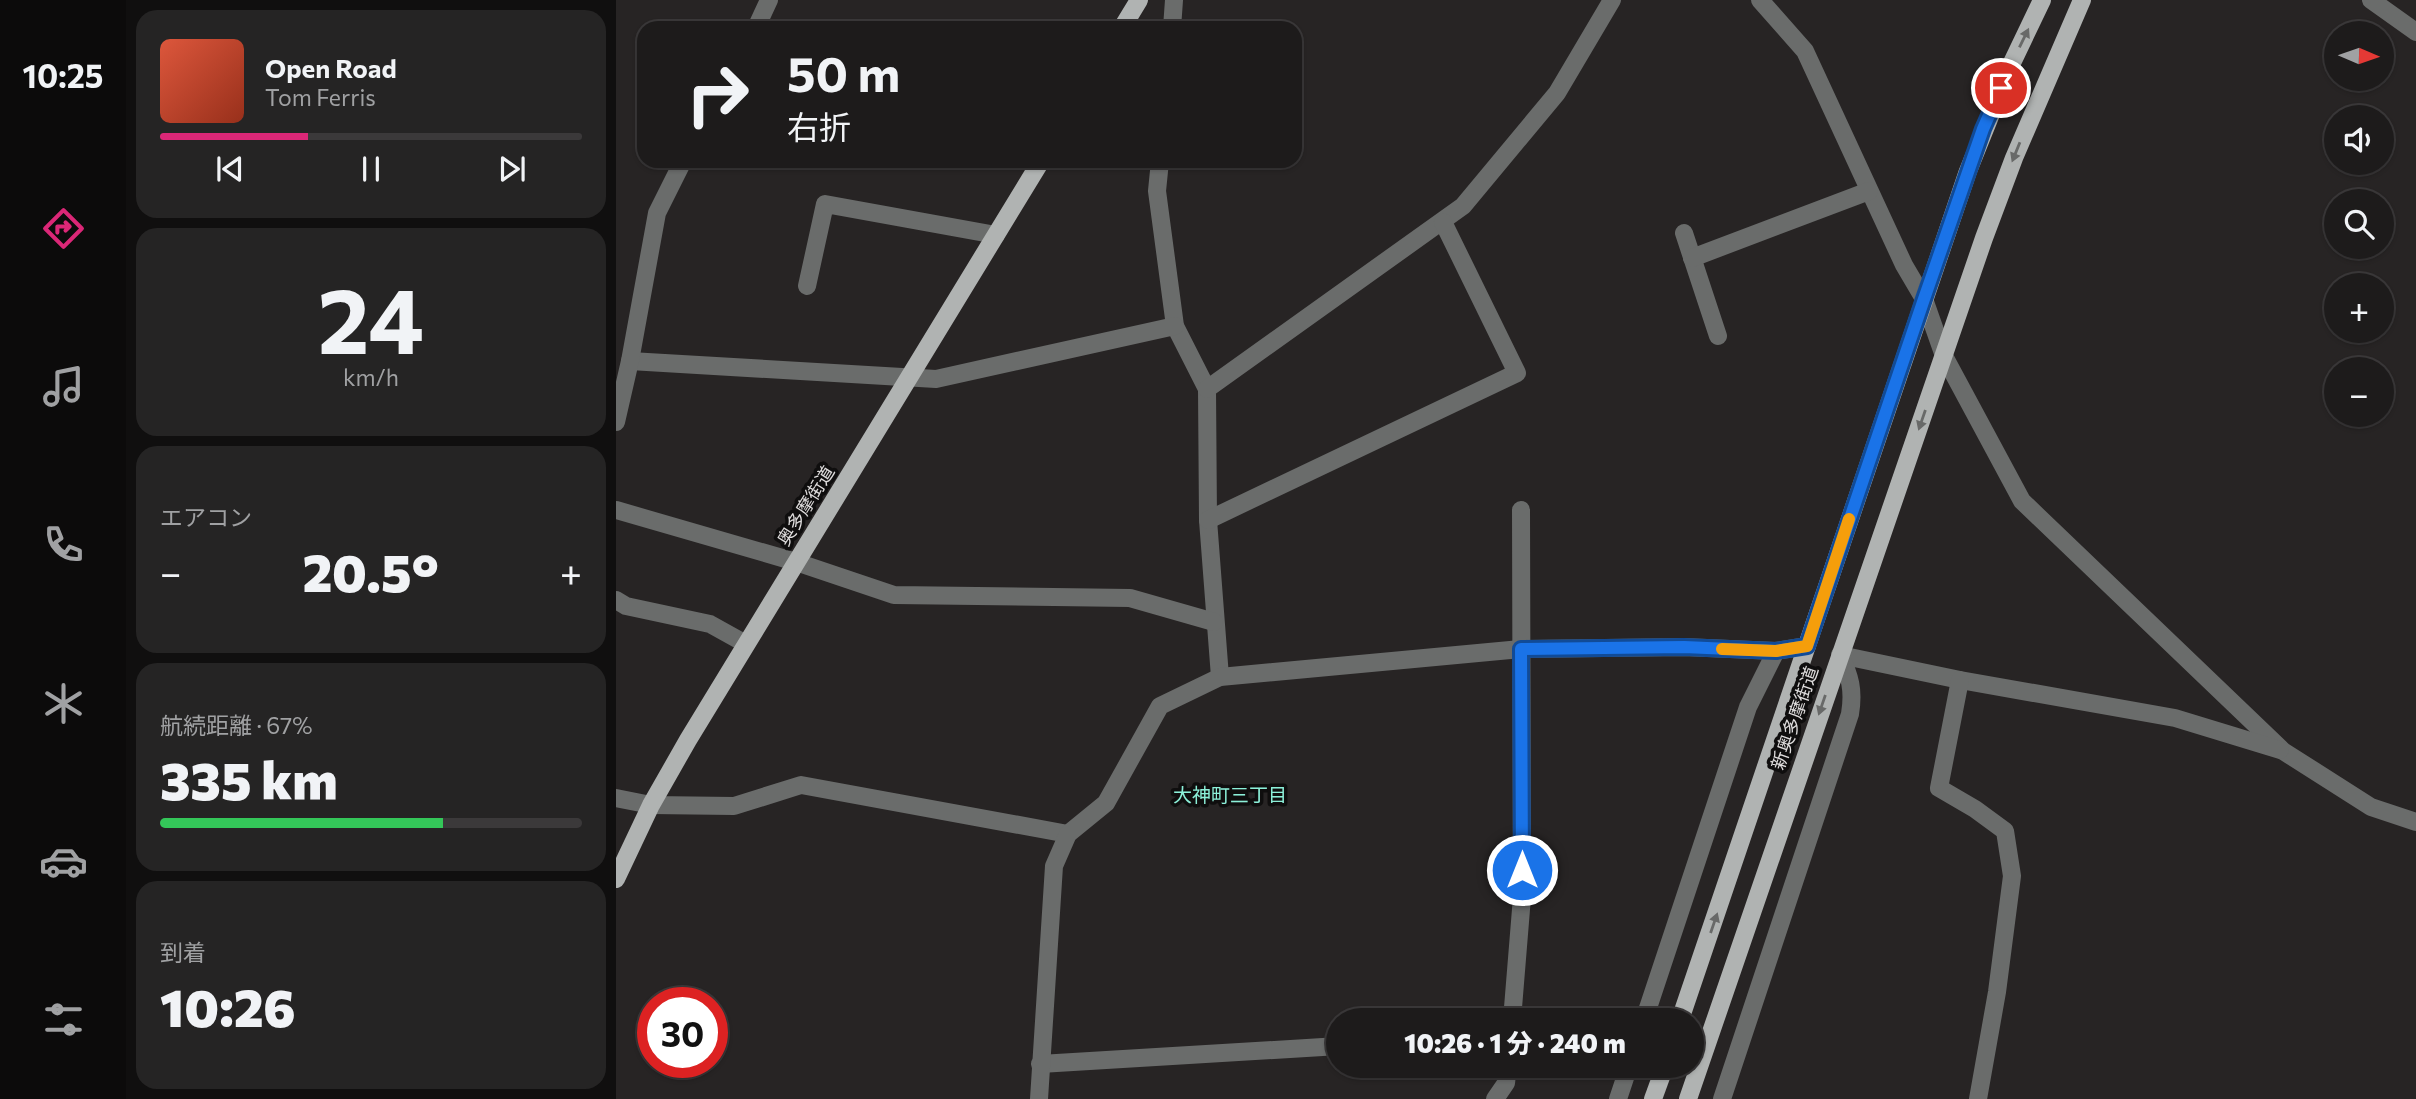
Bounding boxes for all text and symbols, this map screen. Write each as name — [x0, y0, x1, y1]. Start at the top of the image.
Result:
north arrow — [2324, 21, 2394, 91]
map controls — [2324, 21, 2394, 427]
one-way arrow — [2018, 28, 2029, 48]
text: 50 m — [787, 42, 900, 102]
icon: right — [672, 49, 763, 140]
text: Open Road — [265, 52, 397, 83]
text: 10:25 — [22, 55, 104, 95]
pin — [1971, 58, 2031, 118]
icon: arrive — [1982, 69, 2020, 107]
text: Tom Ferris — [265, 83, 376, 111]
button: sound — [2324, 105, 2394, 175]
text: 右折 — [787, 106, 851, 146]
one-way arrow — [2010, 142, 2021, 163]
icon: previous — [211, 150, 249, 188]
icon: pause — [352, 150, 390, 188]
icon: next — [493, 150, 531, 188]
button: search — [2324, 189, 2394, 259]
icon: directions — [39, 204, 88, 253]
text: 24 — [318, 261, 424, 373]
button: + — [2324, 273, 2394, 343]
button: − — [2324, 357, 2394, 427]
icon: music — [39, 362, 88, 411]
text: km/h — [343, 363, 399, 391]
one-way arrow — [1916, 410, 1927, 431]
street label: 奥多摩街道 — [772, 461, 838, 549]
text: エアコン — [160, 503, 252, 531]
icon: phone — [39, 520, 88, 569]
text: 20.5° — [302, 539, 439, 603]
text: − — [160, 548, 182, 595]
text: + — [560, 548, 582, 595]
street label: 新奥多摩街道 — [1766, 663, 1822, 772]
icon: climate — [39, 679, 88, 728]
one-way arrow — [1816, 694, 1827, 715]
text: 航続距離 · 67% — [160, 711, 313, 739]
text: 335 km — [160, 747, 338, 811]
district label: 大神町三丁目 — [1173, 783, 1287, 806]
position arrow — [1485, 833, 1559, 907]
icon: car — [39, 837, 88, 886]
one-way arrow — [1709, 912, 1720, 933]
text: 到着 — [160, 938, 206, 966]
text: 10:26 — [160, 974, 296, 1038]
speed limit sign: 30 — [637, 987, 728, 1078]
icon: filters — [39, 995, 88, 1044]
text: 10:26 · 1 分 · 240 m — [1404, 1027, 1626, 1058]

